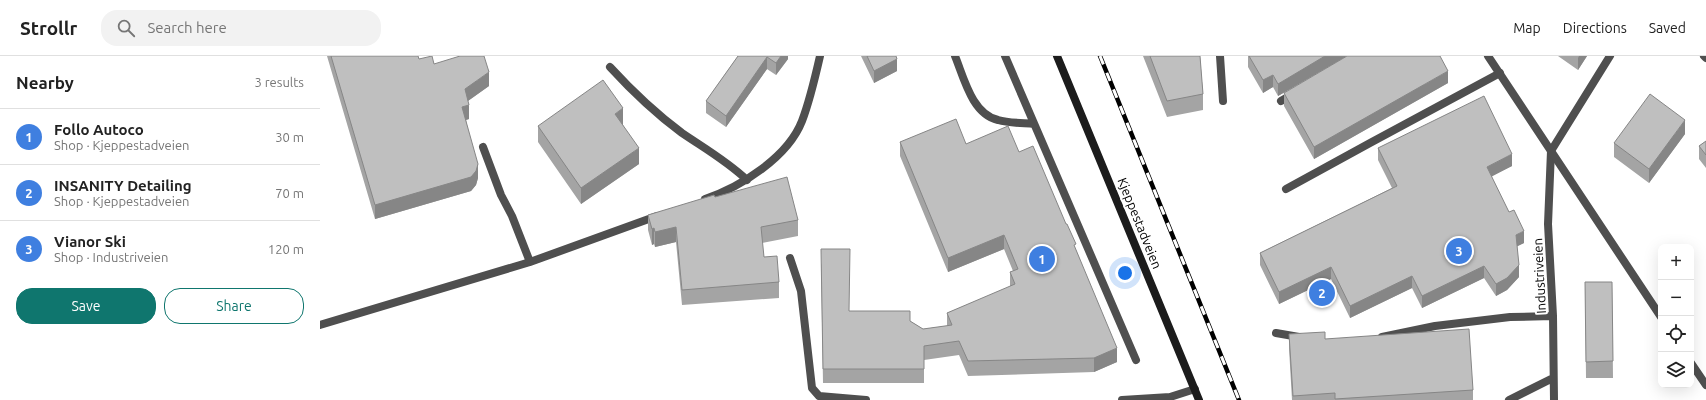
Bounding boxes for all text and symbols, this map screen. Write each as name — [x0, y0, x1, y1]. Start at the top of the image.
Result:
search box — [101, 10, 381, 46]
text: Strollr — [20, 17, 77, 39]
icon: search — [115, 17, 137, 39]
text: Search here — [147, 19, 227, 36]
text: Map — [1513, 20, 1541, 36]
text: Directions — [1563, 20, 1627, 36]
text: Saved — [1649, 20, 1686, 36]
text: Nearby — [16, 73, 74, 92]
text: 3 results — [254, 75, 304, 89]
text: Follo Autoco — [54, 121, 144, 138]
text: 1 — [25, 130, 33, 144]
text: 30 m — [275, 130, 304, 144]
text: Shop · Kjeppestadveien — [54, 138, 190, 152]
street label: Kjeppestadveien — [1115, 175, 1165, 271]
text: INSANITY Detailing — [54, 177, 192, 194]
text: 2 — [25, 186, 33, 200]
text: 70 m — [275, 186, 304, 200]
text: Shop · Kjeppestadveien — [54, 194, 190, 208]
text: Vianor Ski — [54, 233, 126, 250]
pin: 3 — [1446, 236, 1472, 266]
street label: Industriveien — [1530, 238, 1548, 314]
text: 3 — [25, 242, 33, 256]
text: 120 m — [268, 242, 304, 256]
pin: 1 — [1029, 244, 1055, 274]
map controls — [1658, 244, 1694, 388]
button: + — [1658, 244, 1694, 280]
text: Shop · Industriveien — [54, 250, 168, 264]
your location — [1115, 263, 1135, 283]
pin: 2 — [1309, 278, 1335, 308]
button: − — [1658, 280, 1694, 316]
button: Save — [16, 288, 156, 324]
button: Share — [164, 288, 304, 324]
button: locate — [1658, 316, 1694, 352]
button: layers — [1658, 352, 1694, 388]

